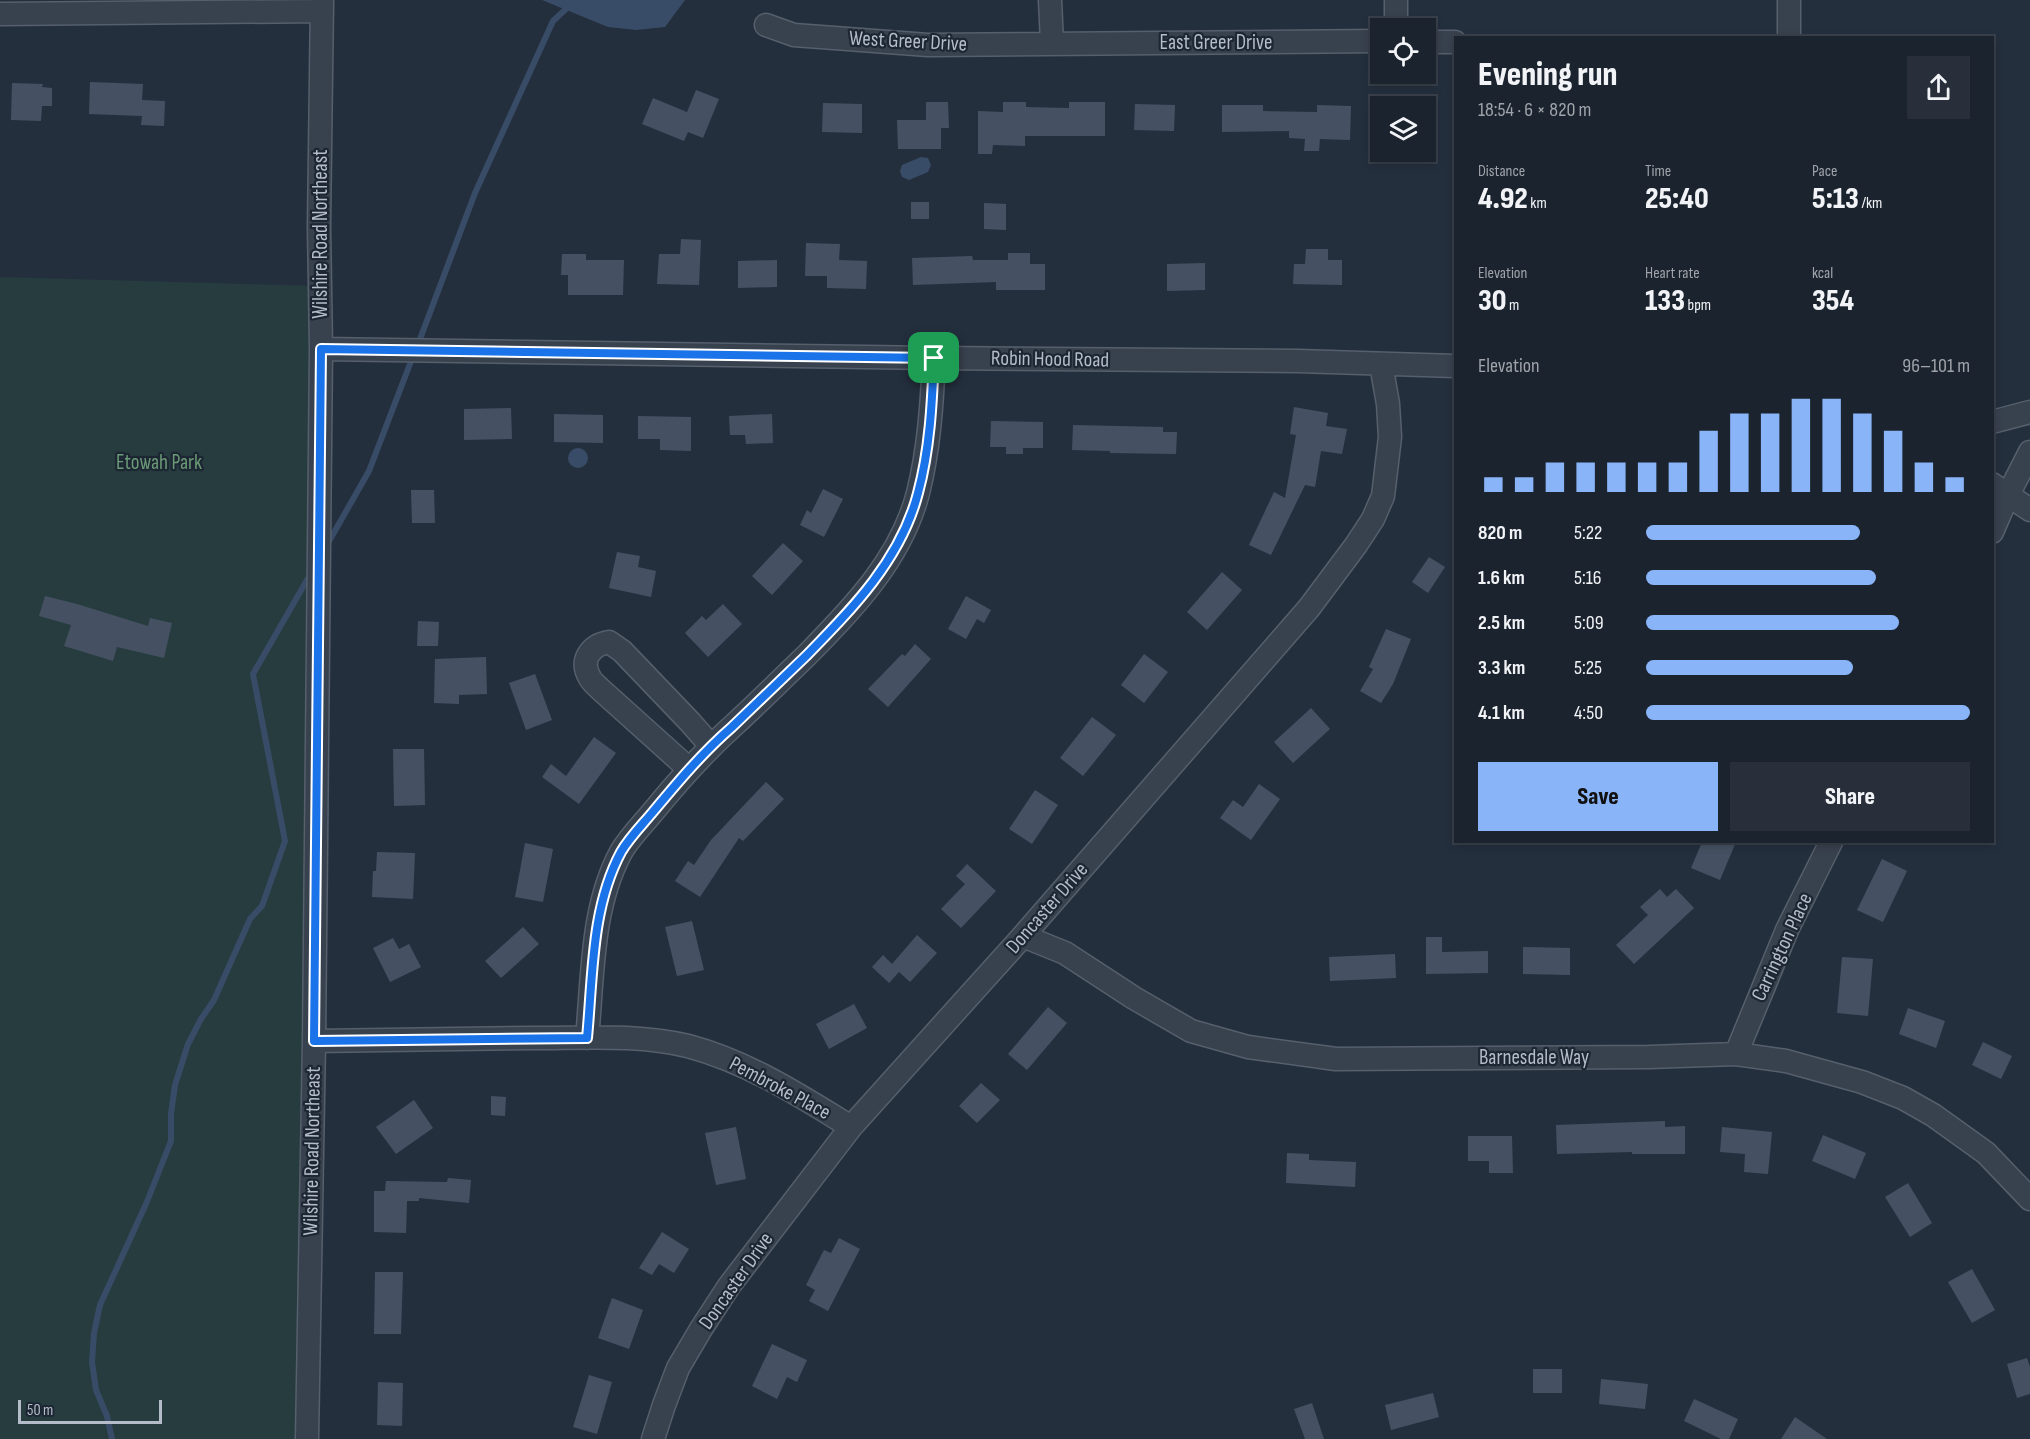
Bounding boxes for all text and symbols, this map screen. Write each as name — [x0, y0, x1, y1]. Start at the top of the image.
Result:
map controls — [1370, 18, 1436, 162]
button: locate — [1370, 18, 1436, 84]
street label: West Greer Drive — [848, 25, 968, 57]
street label: East Greer Drive — [1160, 30, 1272, 55]
text: Evening run — [1478, 55, 1618, 95]
button: share — [1907, 56, 1970, 119]
button: layers — [1370, 96, 1436, 162]
text: 18:54 · 6 × 820 m — [1478, 98, 1591, 122]
street label: Wilshire Road Northeast — [308, 149, 333, 319]
text: Distance — [1478, 162, 1525, 181]
text: Time — [1645, 162, 1671, 181]
text: Pace — [1812, 162, 1837, 181]
text: 4.92 — [1478, 181, 1528, 217]
text: 25:40 — [1645, 181, 1709, 217]
text: 5:13 — [1812, 181, 1859, 217]
text: km — [1528, 194, 1547, 213]
text: /km — [1859, 194, 1882, 213]
text: Elevation — [1478, 264, 1527, 283]
text: Heart rate — [1645, 264, 1700, 283]
text: kcal — [1812, 264, 1833, 283]
text: 30 — [1478, 283, 1507, 319]
text: 133 — [1645, 283, 1685, 319]
text: 354 — [1812, 283, 1854, 319]
text: m — [1507, 296, 1519, 315]
text: bpm — [1685, 296, 1711, 315]
pin — [908, 332, 959, 383]
icon: arrive — [917, 341, 950, 374]
street label: Robin Hood Road — [991, 345, 1109, 373]
text: Elevation — [1478, 354, 1540, 378]
text: 96–101 m — [1902, 354, 1970, 378]
park label: Etowah Park — [116, 450, 202, 475]
text: 820 m — [1478, 521, 1522, 545]
text: 5:22 — [1574, 521, 1602, 545]
text: 1.6 km — [1478, 566, 1525, 590]
text: 5:16 — [1574, 566, 1602, 590]
text: 2.5 km — [1478, 611, 1525, 635]
text: 5:09 — [1574, 611, 1604, 635]
text: 3.3 km — [1478, 656, 1525, 680]
text: 5:25 — [1574, 656, 1602, 680]
text: 4.1 km — [1478, 701, 1525, 725]
text: 4:50 — [1574, 701, 1603, 725]
button: Save — [1478, 762, 1718, 831]
button: Share — [1730, 762, 1970, 831]
street label: Doncaster Drive — [1001, 857, 1093, 959]
street label: Carrington Place — [1746, 889, 1818, 1005]
street label: Barnesdale Way — [1479, 1045, 1589, 1070]
street label: Pembroke Place — [725, 1051, 835, 1125]
street label: Wilshire Road Northeast — [298, 1066, 326, 1236]
street label: Doncaster Drive — [693, 1228, 779, 1334]
scale bar — [18, 1397, 162, 1424]
text: 50 m — [27, 1401, 53, 1420]

